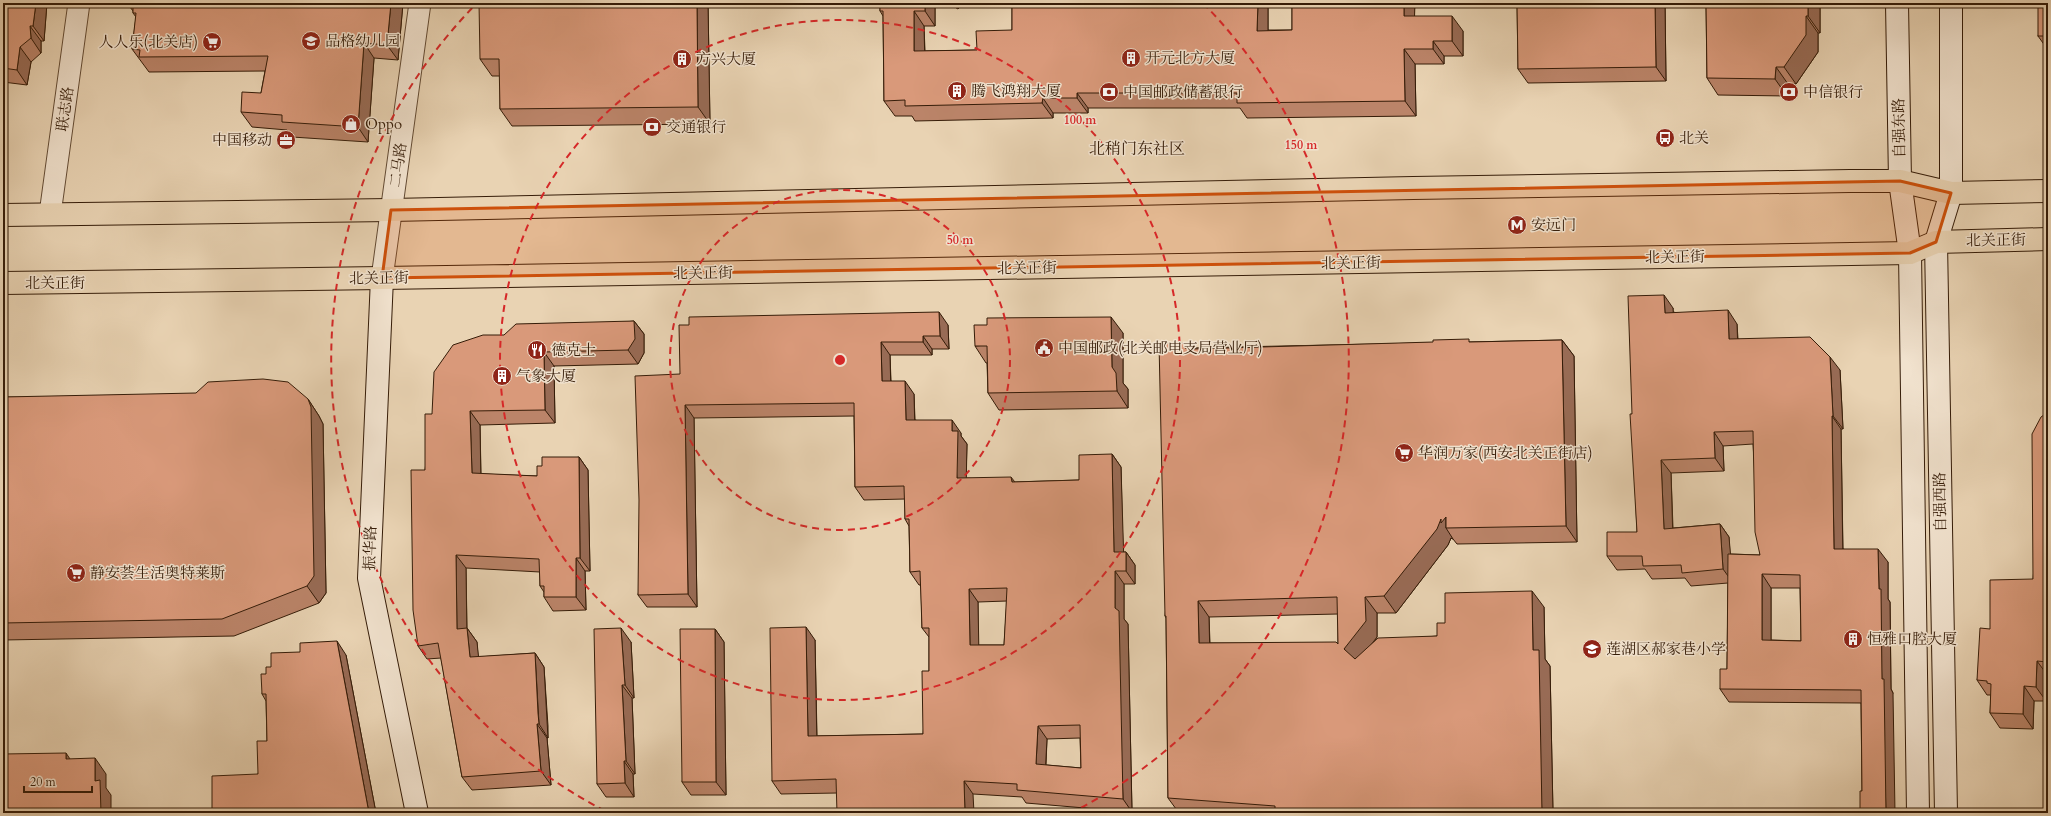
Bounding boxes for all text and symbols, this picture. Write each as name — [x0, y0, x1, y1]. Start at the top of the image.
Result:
school or university icon: 品格幼儿园 — [300, 30, 322, 52]
supermarket icon: 人人乐(北关店) — [201, 31, 223, 53]
place label: 品格幼儿园 — [325, 31, 400, 51]
place label: 人人乐(北关店) — [98, 32, 198, 52]
building icon: 开元北方大厦 — [1120, 47, 1142, 69]
building icon: 方兴大厦 — [671, 48, 693, 70]
place label: 开元北方大厦 — [1145, 48, 1235, 68]
place label: 方兴大厦 — [696, 49, 756, 69]
building icon: 腾飞鸿翔大厦 — [946, 80, 968, 102]
place label: 腾飞鸿翔大厦 — [971, 81, 1061, 101]
bank icon: 中国邮政储蓄银行 — [1098, 81, 1120, 103]
bank icon: 中信银行 — [1778, 81, 1800, 103]
place label: 中国邮政储蓄银行 — [1123, 82, 1243, 102]
place label: 中信银行 — [1803, 82, 1863, 102]
street label: 联志路 — [52, 85, 78, 133]
street label: 自强东路 — [1888, 98, 1910, 158]
text: 100 m — [1064, 112, 1097, 128]
shop icon: Oppo — [340, 113, 362, 135]
place label: Oppo — [365, 114, 402, 134]
bank icon: 交通银行 — [641, 116, 663, 138]
place label: 交通银行 — [666, 117, 726, 137]
bus stop icon: 北关 — [1654, 127, 1676, 149]
place label: 北关 — [1679, 128, 1709, 148]
office icon: 中国移动 — [275, 129, 297, 151]
place label: 中国移动 — [212, 130, 272, 150]
text: 150 m — [1285, 137, 1318, 153]
district label: 北稍门东社区 — [1089, 138, 1185, 160]
street label: 二马路 — [385, 141, 411, 189]
metro station icon: 安远门 — [1506, 214, 1528, 236]
place label: 安远门 — [1531, 215, 1576, 235]
street label: 北关正街 — [1966, 229, 2026, 251]
text: 50 m — [947, 232, 974, 248]
street label: 北关正街 — [1645, 246, 1705, 268]
street label: 北关正街 — [1321, 252, 1381, 274]
street label: 北关正街 — [997, 257, 1057, 279]
street label: 北关正街 — [673, 262, 733, 284]
street label: 北关正街 — [349, 267, 409, 289]
street label: 北关正街 — [25, 273, 85, 293]
public building icon: 中国邮政(北关邮电支局营业厅) — [1033, 337, 1055, 359]
place label: 中国邮政(北关邮电支局营业厅) — [1058, 338, 1263, 358]
restaurant icon: 德克士 — [526, 339, 548, 361]
place label: 德克士 — [551, 340, 596, 360]
centre of rings — [833, 353, 847, 367]
building icon: 气象大厦 — [491, 365, 513, 387]
place label: 气象大厦 — [516, 366, 576, 386]
supermarket icon: 华润万家(西安北关正街店) — [1393, 442, 1415, 464]
place label: 华润万家(西安北关正街店) — [1418, 443, 1593, 463]
street label: 自强西路 — [1929, 472, 1951, 532]
street label: 振华路 — [359, 525, 381, 571]
supermarket icon: 静安荟生活奥特莱斯 — [65, 562, 87, 584]
place label: 静安荟生活奥特莱斯 — [90, 563, 225, 583]
building icon: 恒雅口腔大厦 — [1842, 628, 1864, 650]
place label: 恒雅口腔大厦 — [1867, 629, 1957, 649]
school or university icon: 莲湖区郝家巷小学 — [1581, 638, 1603, 660]
place label: 莲湖区郝家巷小学 — [1606, 639, 1726, 659]
scale bar — [24, 768, 92, 794]
text: 20 m — [30, 774, 57, 790]

